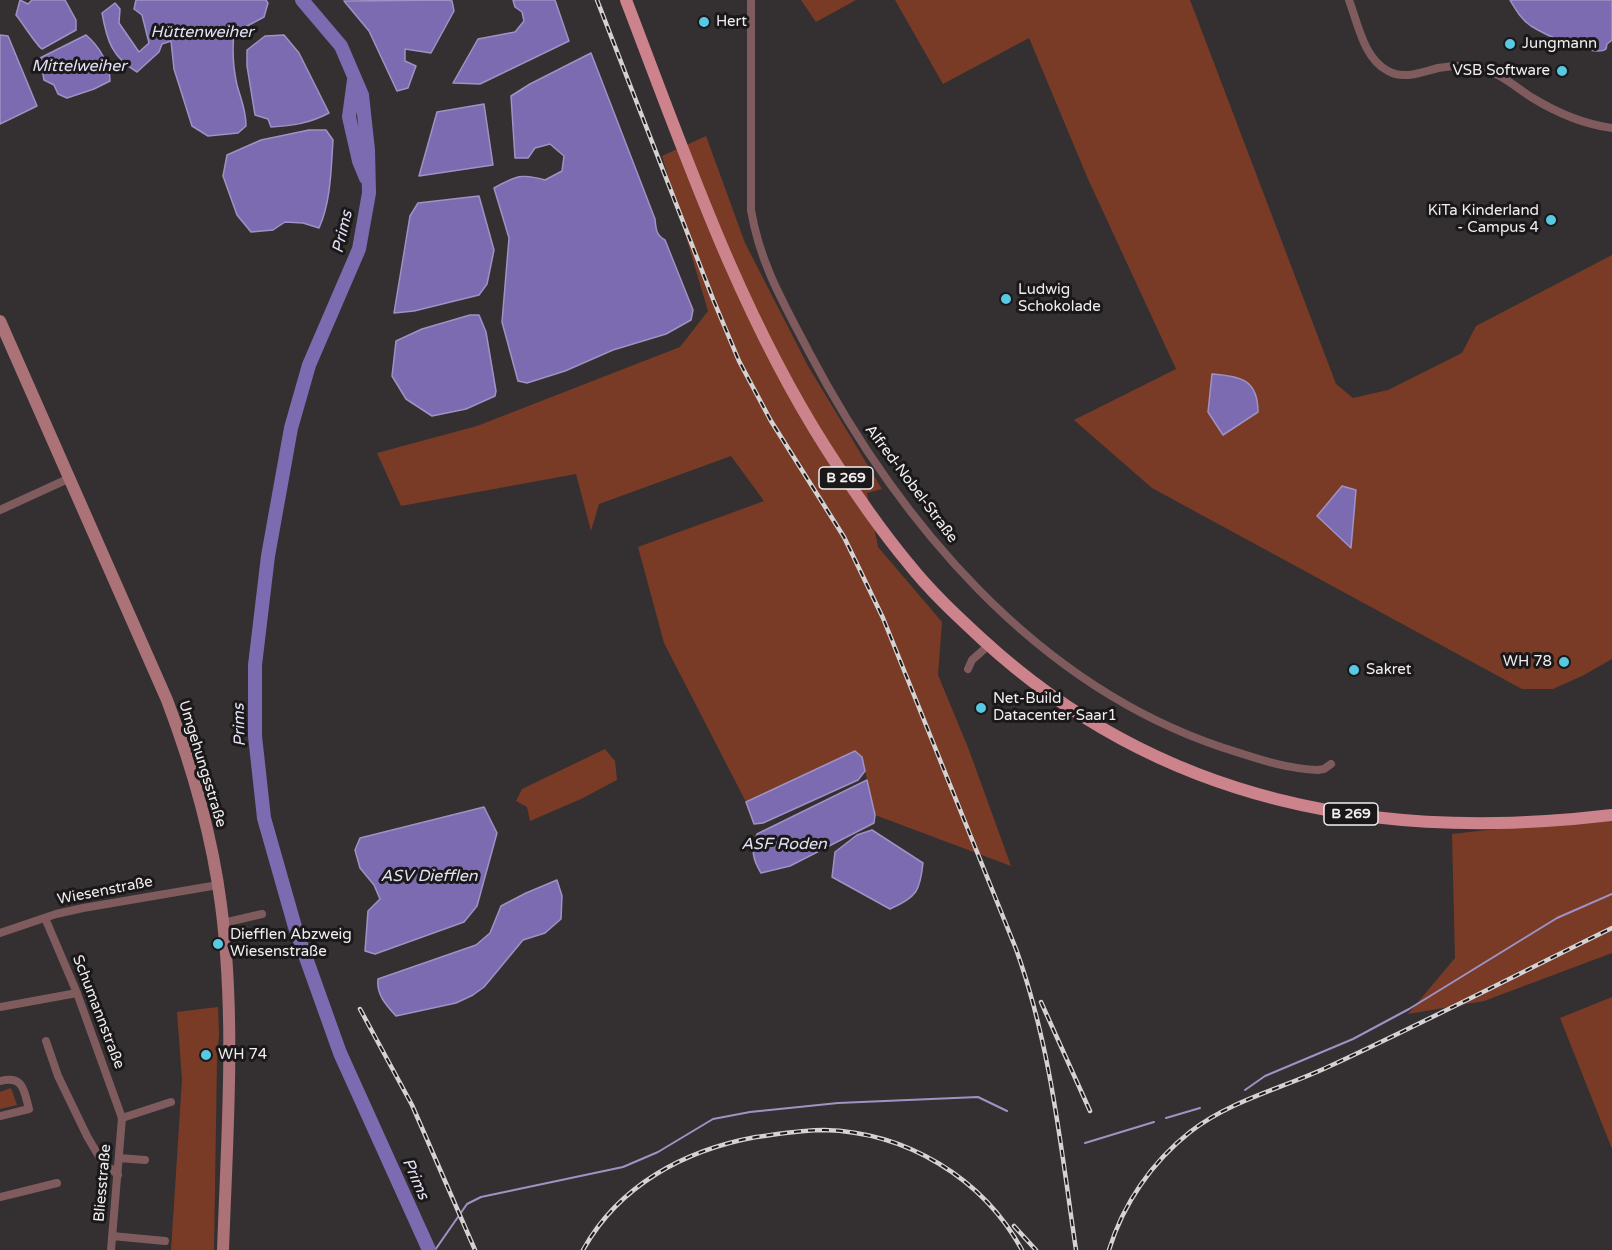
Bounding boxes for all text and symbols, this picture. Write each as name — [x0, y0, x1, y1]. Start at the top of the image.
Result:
place label: Hert — [716, 13, 747, 31]
marker: Hert — [697, 15, 711, 29]
water label: Hüttenweiher — [151, 23, 253, 43]
place label: Jungmann — [1522, 35, 1597, 53]
marker: Jungmann — [1503, 37, 1517, 51]
water label: Mittelweiher — [32, 57, 126, 77]
place label: VSB Software — [1452, 62, 1550, 80]
marker: VSB Software — [1555, 64, 1569, 78]
place label: KiTa Kinderland - Campus 4 — [1428, 202, 1539, 237]
water label: Prims — [329, 209, 357, 255]
marker: KiTa Kinderland - Campus 4 — [1544, 213, 1558, 227]
place label: Ludwig Schokolade — [1018, 281, 1101, 316]
marker: Ludwig Schokolade — [999, 292, 1013, 306]
street label: Alfred-Nobel-Straße — [861, 421, 961, 547]
road number: B 269 — [819, 467, 873, 489]
place label: WH 78 — [1503, 653, 1552, 671]
marker: WH 78 — [1557, 655, 1571, 669]
place label: Sakret — [1366, 661, 1412, 679]
marker: Sakret — [1347, 663, 1361, 677]
place label: Net-Build Datacenter Saar1 — [993, 690, 1117, 725]
street label: Umgehungsstraße — [174, 698, 230, 830]
marker: Net-Build Datacenter Saar1 — [974, 701, 988, 715]
water label: Prims — [230, 703, 250, 747]
road number: B 269 — [1324, 803, 1378, 825]
water label: ASF Roden — [741, 835, 827, 855]
water label: ASV Diefflen — [380, 867, 478, 887]
street label: Wiesenstraße — [56, 873, 154, 909]
place label: Diefflen Abzweig Wiesenstraße — [230, 926, 352, 961]
marker: Diefflen Abzweig Wiesenstraße — [211, 937, 225, 951]
street label: Schumannstraße — [68, 952, 128, 1072]
place label: WH 74 — [218, 1046, 267, 1064]
marker: WH 74 — [199, 1048, 213, 1062]
street label: Bliesstraße — [91, 1143, 115, 1223]
water label: Prims — [397, 1155, 433, 1203]

